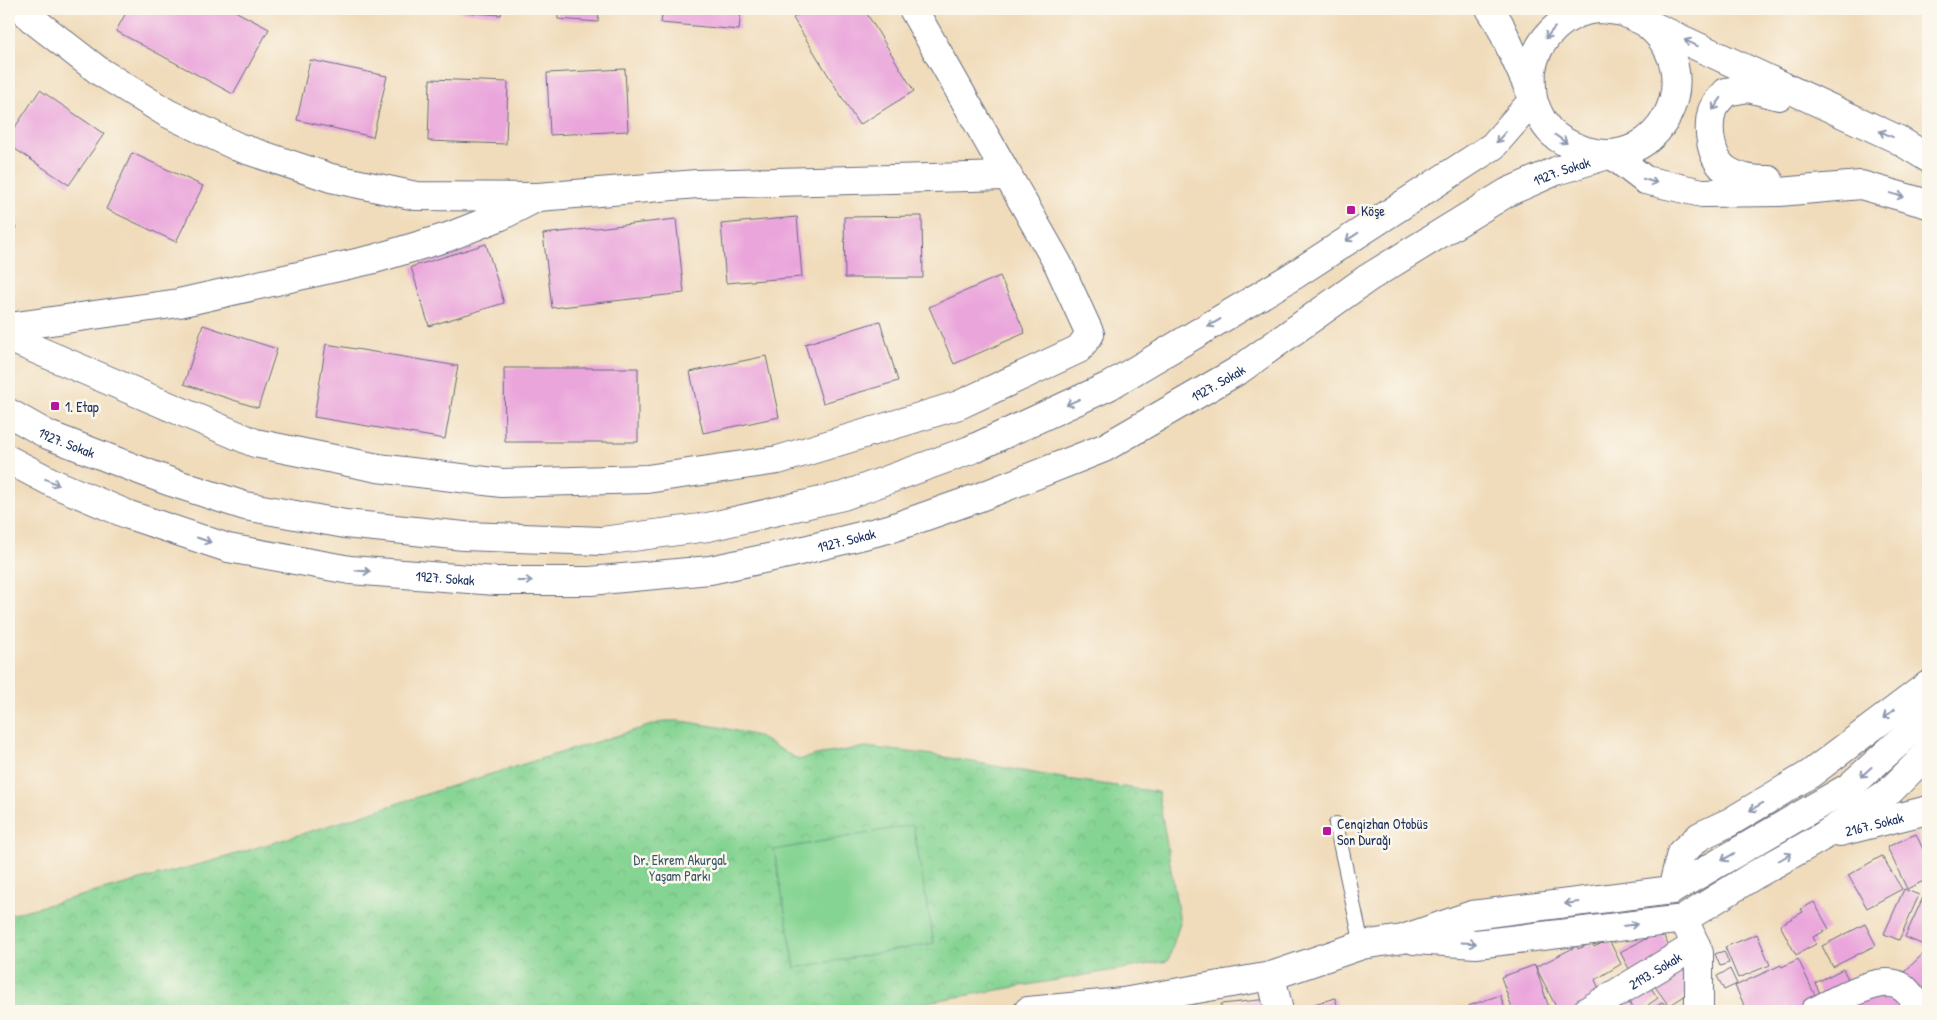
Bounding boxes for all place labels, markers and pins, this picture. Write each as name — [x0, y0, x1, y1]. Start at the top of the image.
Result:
place label: Köşe — [1361, 201, 1385, 220]
marker: Köşe — [1345, 204, 1357, 216]
place label: 1. Etap — [65, 397, 99, 417]
marker: 1. Etap — [49, 400, 61, 412]
place label: Cengizhan Otobüs Son Durağı — [1337, 814, 1428, 850]
marker: Cengizhan Otobüs Son Durağı — [1321, 825, 1333, 837]

